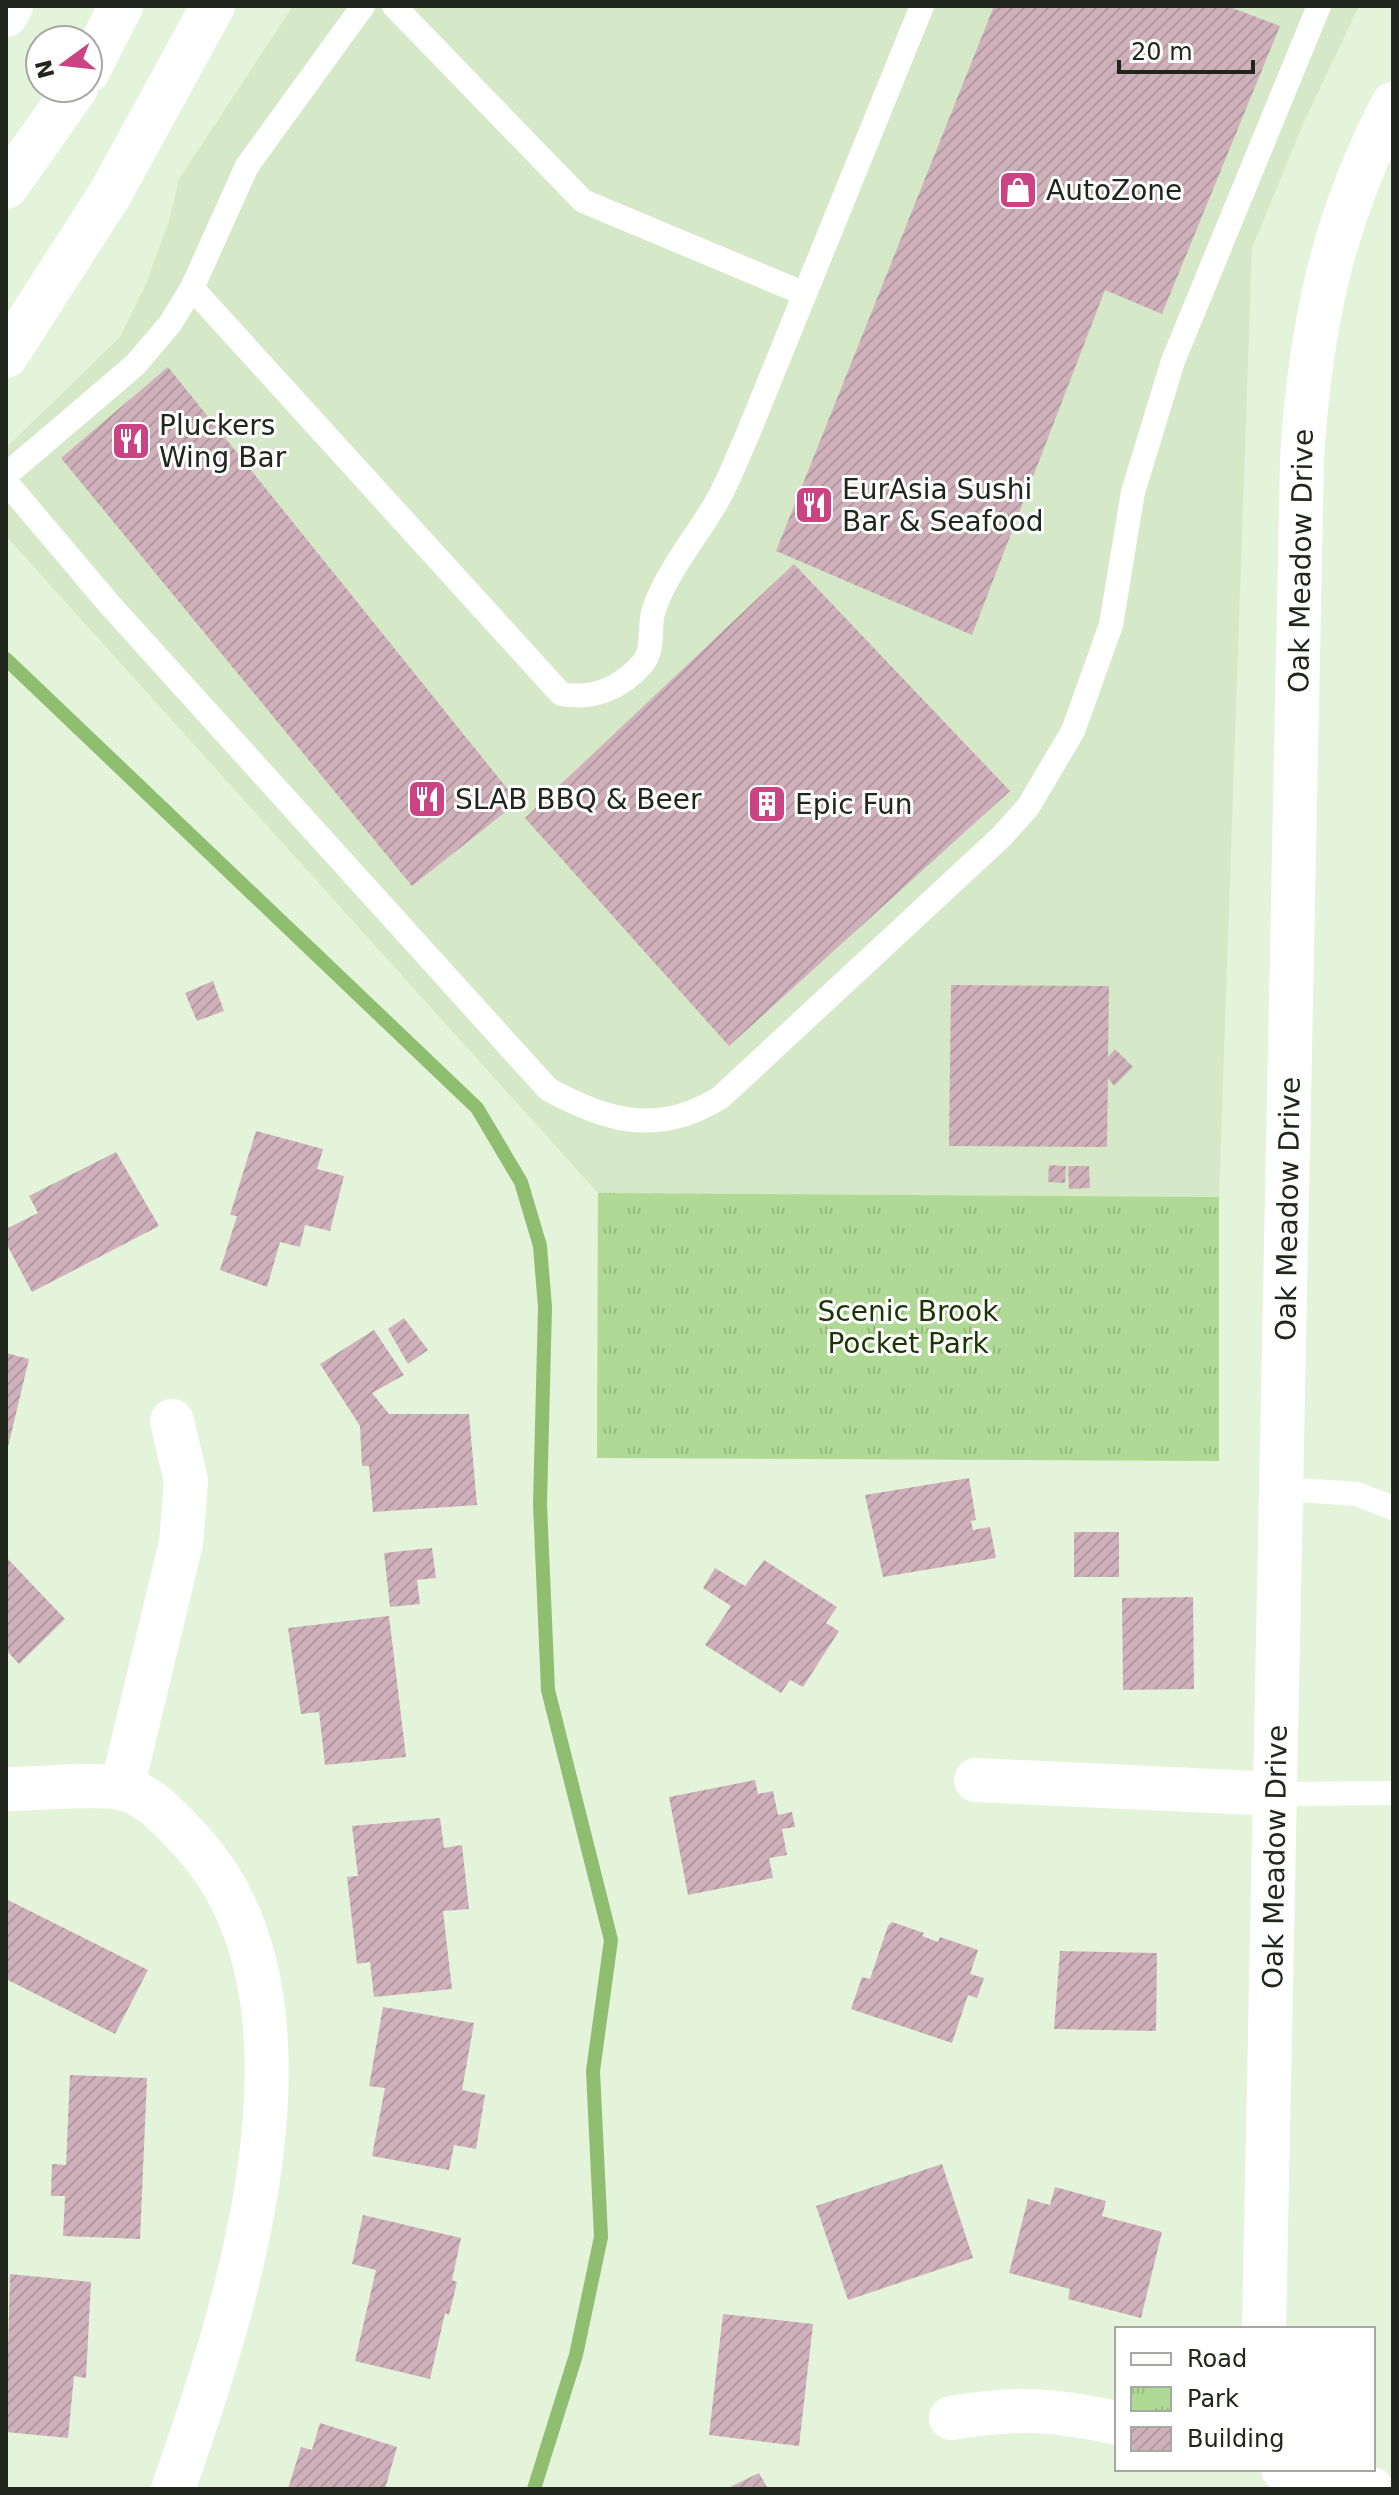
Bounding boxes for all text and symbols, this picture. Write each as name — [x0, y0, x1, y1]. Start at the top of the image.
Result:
north arrow — [24, 24, 104, 104]
scale bar — [1119, 24, 1253, 74]
text: 20 m — [1131, 38, 1193, 66]
text: N — [31, 57, 60, 81]
shop icon: AutoZone — [997, 169, 1039, 211]
place label: AutoZone — [1046, 174, 1182, 207]
place label: Pluckers Wing Bar — [159, 409, 287, 474]
restaurant icon: Pluckers Wing Bar — [110, 420, 152, 462]
street label: Oak Meadow Drive — [1282, 429, 1320, 693]
place label: EurAsia Sushi Bar & Seafood — [842, 473, 1044, 538]
restaurant icon: EurAsia Sushi Bar & Seafood — [793, 484, 835, 526]
restaurant icon: SLAB BBQ & Beer — [406, 778, 448, 820]
place label: SLAB BBQ & Beer — [455, 783, 702, 816]
building icon: Epic Fun — [746, 783, 788, 825]
place label: Epic Fun — [795, 788, 913, 821]
street label: Oak Meadow Drive — [1269, 1077, 1307, 1341]
park label: Scenic Brook Pocket Park — [818, 1295, 999, 1360]
street label: Oak Meadow Drive — [1256, 1725, 1294, 1989]
legend — [1115, 2327, 1375, 2471]
text: Road — [1187, 2345, 1247, 2373]
text: Park — [1187, 2385, 1239, 2413]
text: Building — [1187, 2425, 1284, 2453]

